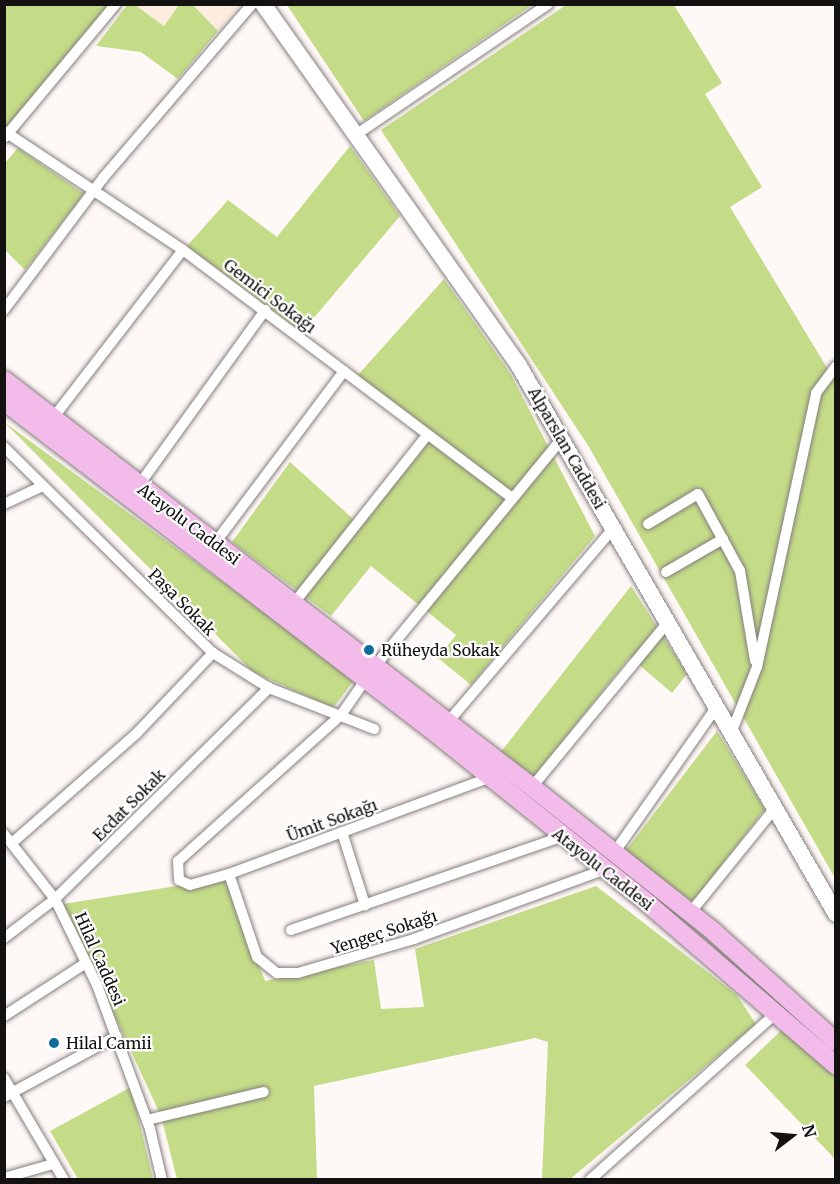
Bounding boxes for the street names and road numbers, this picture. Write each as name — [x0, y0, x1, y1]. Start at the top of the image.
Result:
street label: Gemici Sokağı — [220, 255, 320, 337]
street label: Alparslan Caddesi — [524, 384, 610, 512]
street label: Atayolu Caddesi — [134, 479, 244, 569]
street label: Paşa Sokak — [144, 564, 220, 640]
street label: Ecdat Sokak — [89, 765, 169, 845]
street label: Ümit Sokağı — [284, 795, 380, 845]
street label: Atayolu Caddesi — [549, 824, 657, 914]
street label: Yengeç Sokağı — [329, 906, 439, 958]
street label: Hilal Caddesi — [71, 909, 129, 1009]

